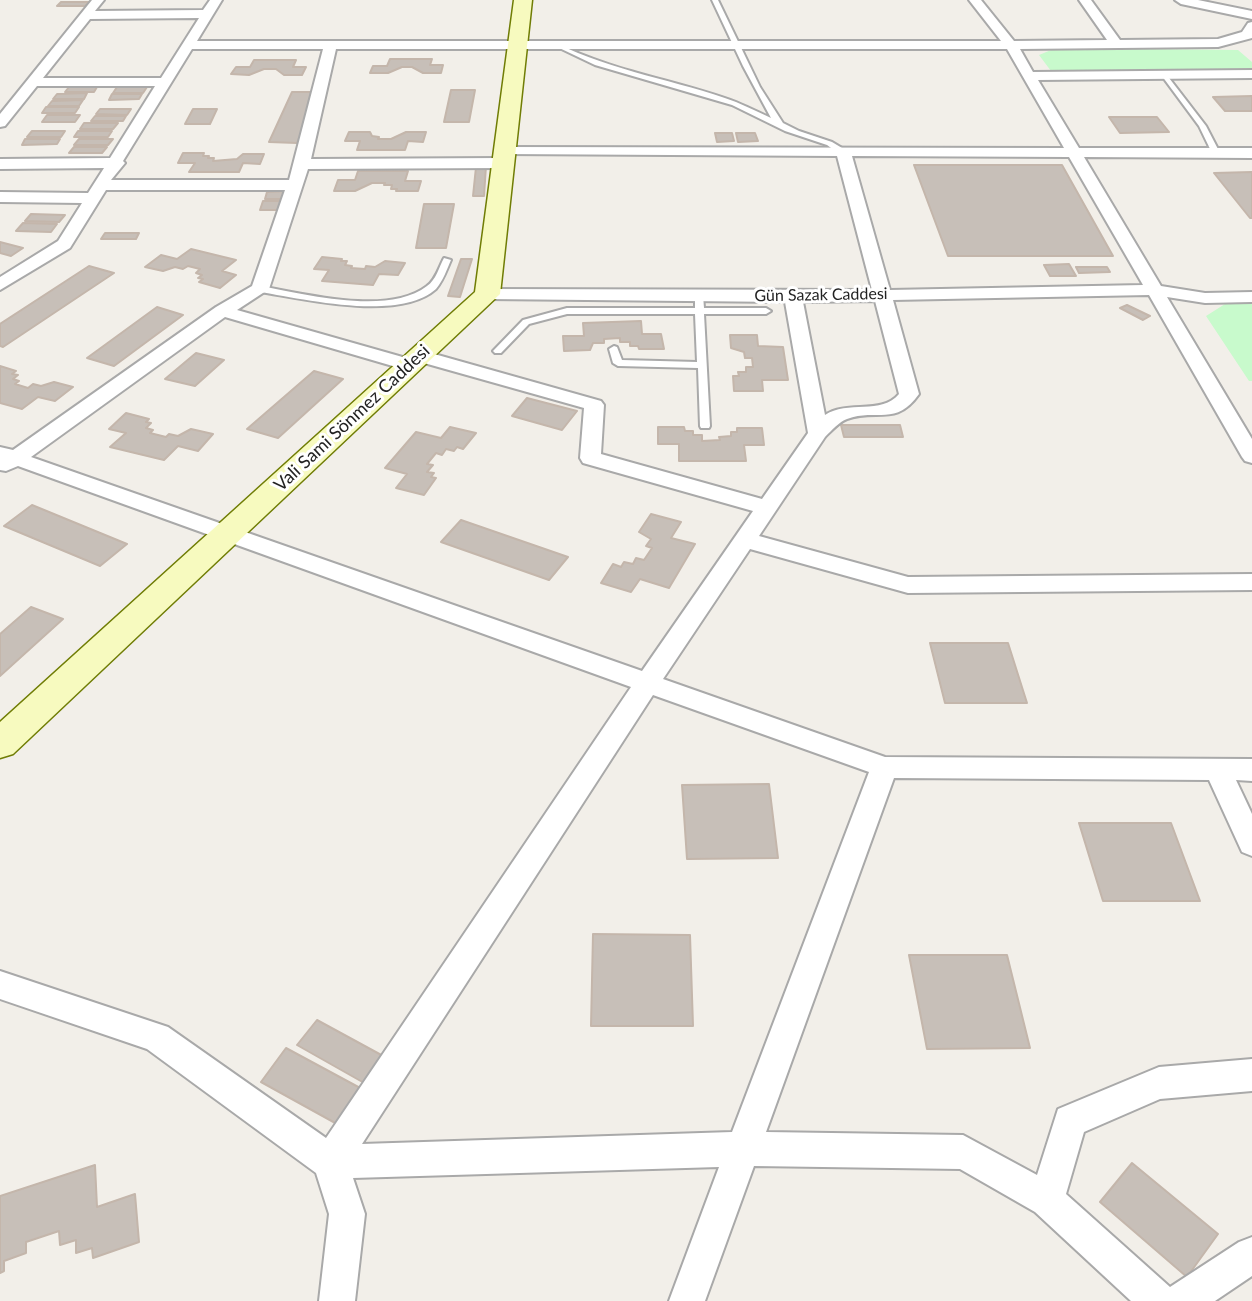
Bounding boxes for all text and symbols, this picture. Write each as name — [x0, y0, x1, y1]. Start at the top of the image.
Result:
street label: Gün Sazak Caddesi — [754, 284, 888, 306]
street label: Vali Sami Sönmez Caddesi — [270, 340, 434, 496]

